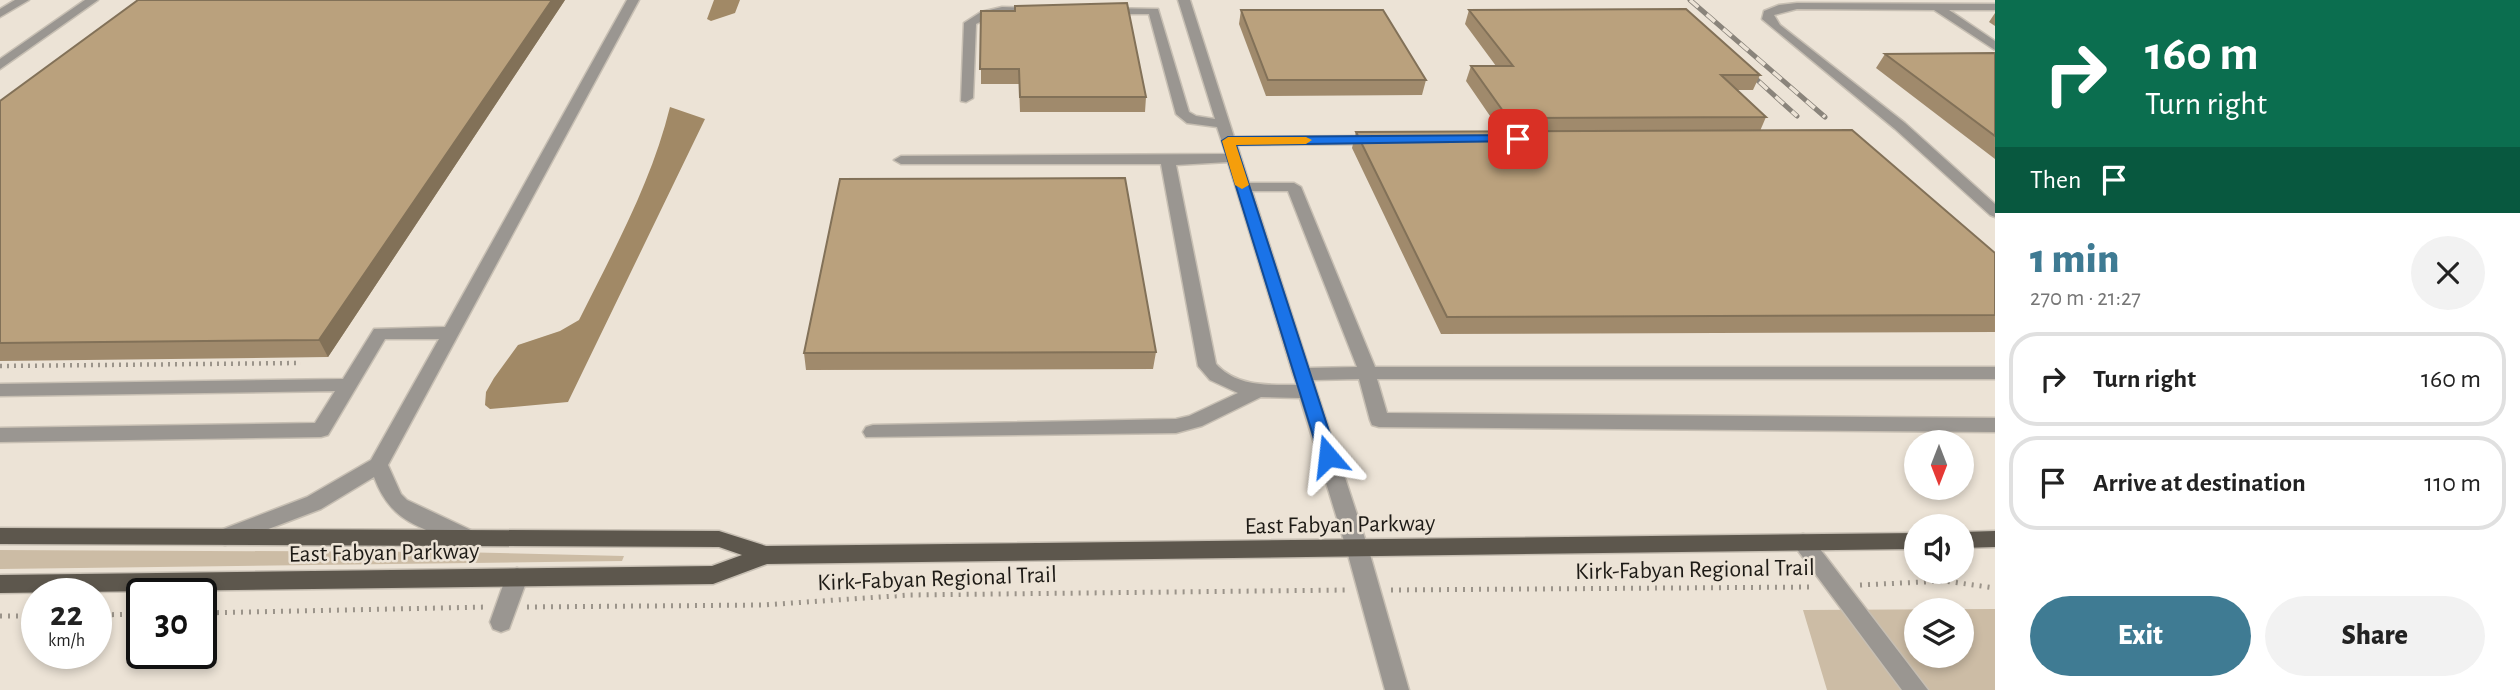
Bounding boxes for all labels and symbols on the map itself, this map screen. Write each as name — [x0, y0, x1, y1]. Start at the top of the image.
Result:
pin — [1488, 109, 1548, 169]
position arrow — [1291, 419, 1365, 493]
north arrow — [1904, 430, 1974, 500]
street label: East Fabyan Parkway — [1244, 511, 1436, 539]
street label: East Fabyan Parkway — [288, 539, 480, 567]
street label: Kirk-Fabyan Regional Trail — [1575, 556, 1815, 584]
street label: Kirk-Fabyan Regional Trail — [817, 563, 1057, 595]
speed limit sign: 30 — [126, 578, 217, 669]

